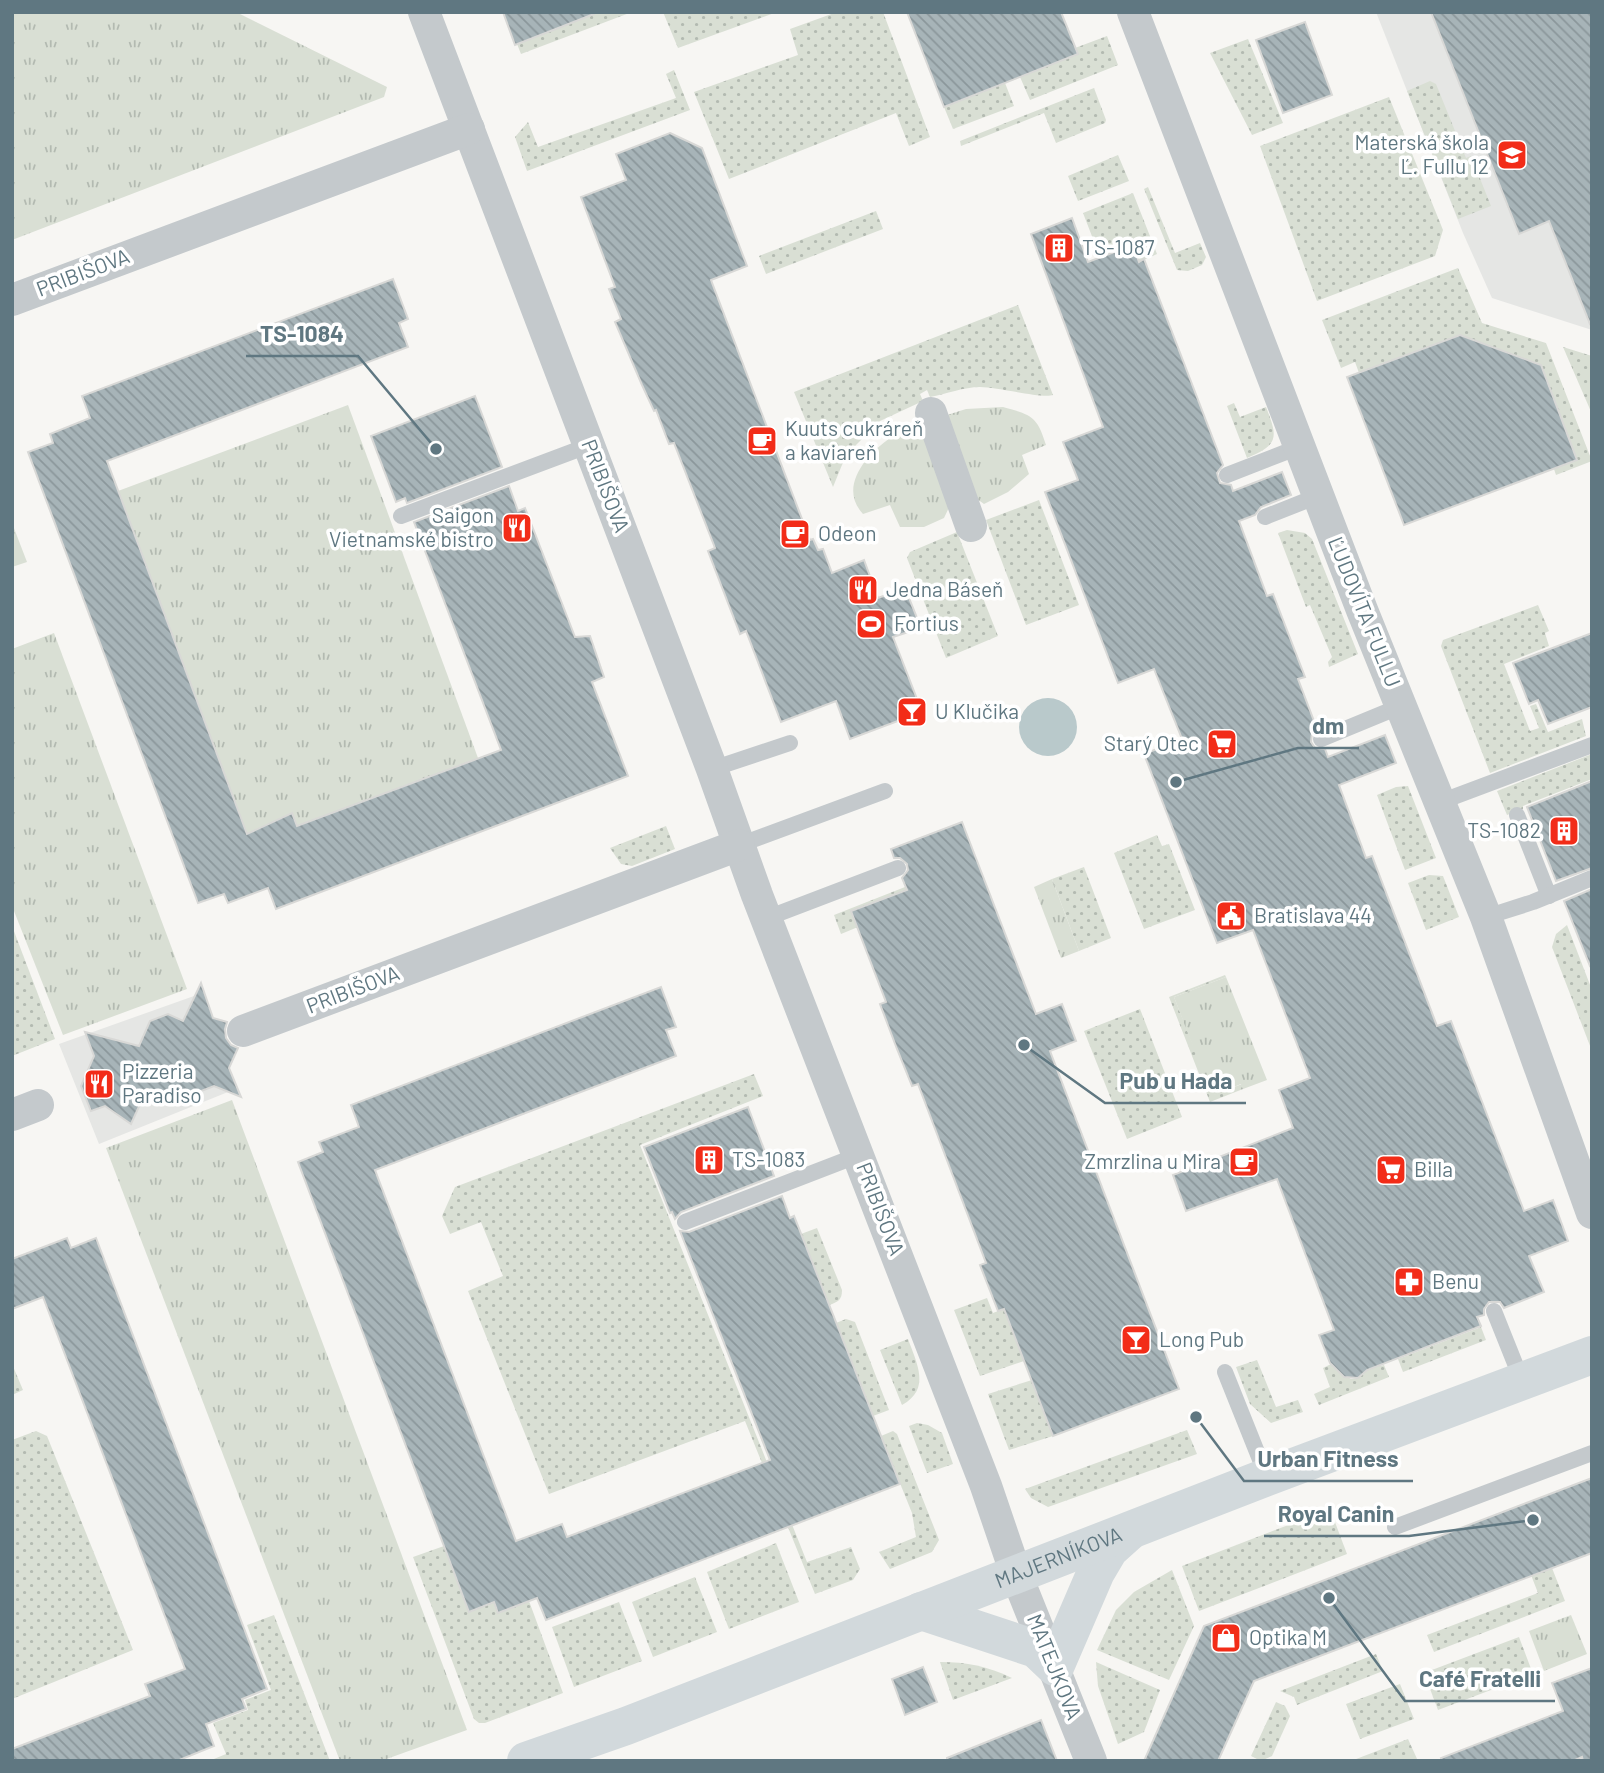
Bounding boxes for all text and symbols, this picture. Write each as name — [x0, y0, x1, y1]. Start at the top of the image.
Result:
place label: Materská škola Ľ. Fullu 12 — [1355, 129, 1489, 178]
school or university icon: Materská škola Ľ. Fullu 12 — [1495, 138, 1529, 172]
building icon: TS-1087 — [1042, 231, 1076, 265]
place label: TS-1087 — [1082, 234, 1155, 259]
street label: PRIBIŠOVA — [32, 242, 133, 301]
callout: TS-1084 — [246, 312, 358, 356]
text: TS-1084 — [260, 319, 344, 347]
place label: Kuuts cukráreň a kaviareň — [785, 415, 923, 464]
cafe icon: Kuuts cukráreň a kaviareň — [745, 424, 779, 458]
street label: PRIBIŠOVA — [577, 435, 636, 536]
place label: Saigon Vietnamské bistro — [329, 502, 494, 551]
restaurant icon: Saigon Vietnamské bistro — [500, 511, 534, 545]
cafe icon: Odeon — [778, 517, 812, 551]
place label: Odeon — [818, 520, 876, 545]
street label: ĽUDOVÍTA FULLU — [1324, 533, 1407, 690]
restaurant icon: Jedna Báseň — [846, 573, 880, 607]
place label: Jedna Báseň — [886, 576, 1003, 601]
sports icon: Fortius — [854, 607, 888, 641]
place label: Fortius — [894, 610, 959, 635]
bar icon: U Klučika — [895, 695, 929, 729]
place label: U Klučika — [935, 698, 1019, 723]
callout: dm — [1298, 704, 1359, 748]
text: dm — [1312, 711, 1344, 739]
supermarket icon: Starý Otec — [1205, 727, 1239, 761]
place label: Starý Otec — [1104, 730, 1199, 755]
building icon: TS-1082 — [1547, 814, 1581, 848]
place label: TS-1082 — [1467, 817, 1541, 842]
public building icon: Bratislava 44 — [1214, 899, 1248, 933]
place label: Bratislava 44 — [1254, 902, 1372, 927]
street label: PRIBIŠOVA — [302, 959, 403, 1018]
place label: Pizzeria Paradiso — [122, 1058, 202, 1107]
callout: Pub u Hada — [1105, 1059, 1246, 1103]
text: Pub u Hada — [1120, 1066, 1232, 1094]
restaurant icon: Pizzeria Paradiso — [82, 1067, 116, 1101]
building icon: TS-1083 — [692, 1143, 726, 1177]
cafe icon: Zmrzlina u Mira — [1227, 1145, 1261, 1179]
place label: TS-1083 — [732, 1146, 805, 1171]
place label: Zmrzlina u Mira — [1084, 1148, 1221, 1173]
supermarket icon: Billa — [1374, 1153, 1408, 1187]
place label: Billa — [1414, 1156, 1453, 1181]
street label: PRIBIŠOVA — [852, 1158, 911, 1259]
pharmacy icon: Benu — [1392, 1265, 1426, 1299]
place label: Benu — [1432, 1268, 1479, 1293]
bar icon: Long Pub — [1119, 1323, 1153, 1357]
place label: Long Pub — [1159, 1326, 1244, 1351]
callout: Urban Fitness — [1244, 1437, 1413, 1481]
text: Urban Fitness — [1258, 1444, 1398, 1472]
callout: Royal Canin — [1264, 1492, 1409, 1536]
text: Royal Canin — [1278, 1499, 1394, 1527]
street label: MAJERNÍKOVA — [991, 1521, 1125, 1593]
street label: MATEJKOVA — [1023, 1610, 1088, 1723]
shop icon: Optika M — [1209, 1621, 1243, 1655]
place label: Optika M — [1249, 1624, 1327, 1649]
callout: Café Fratelli — [1405, 1657, 1555, 1701]
text: Café Fratelli — [1419, 1664, 1541, 1692]

